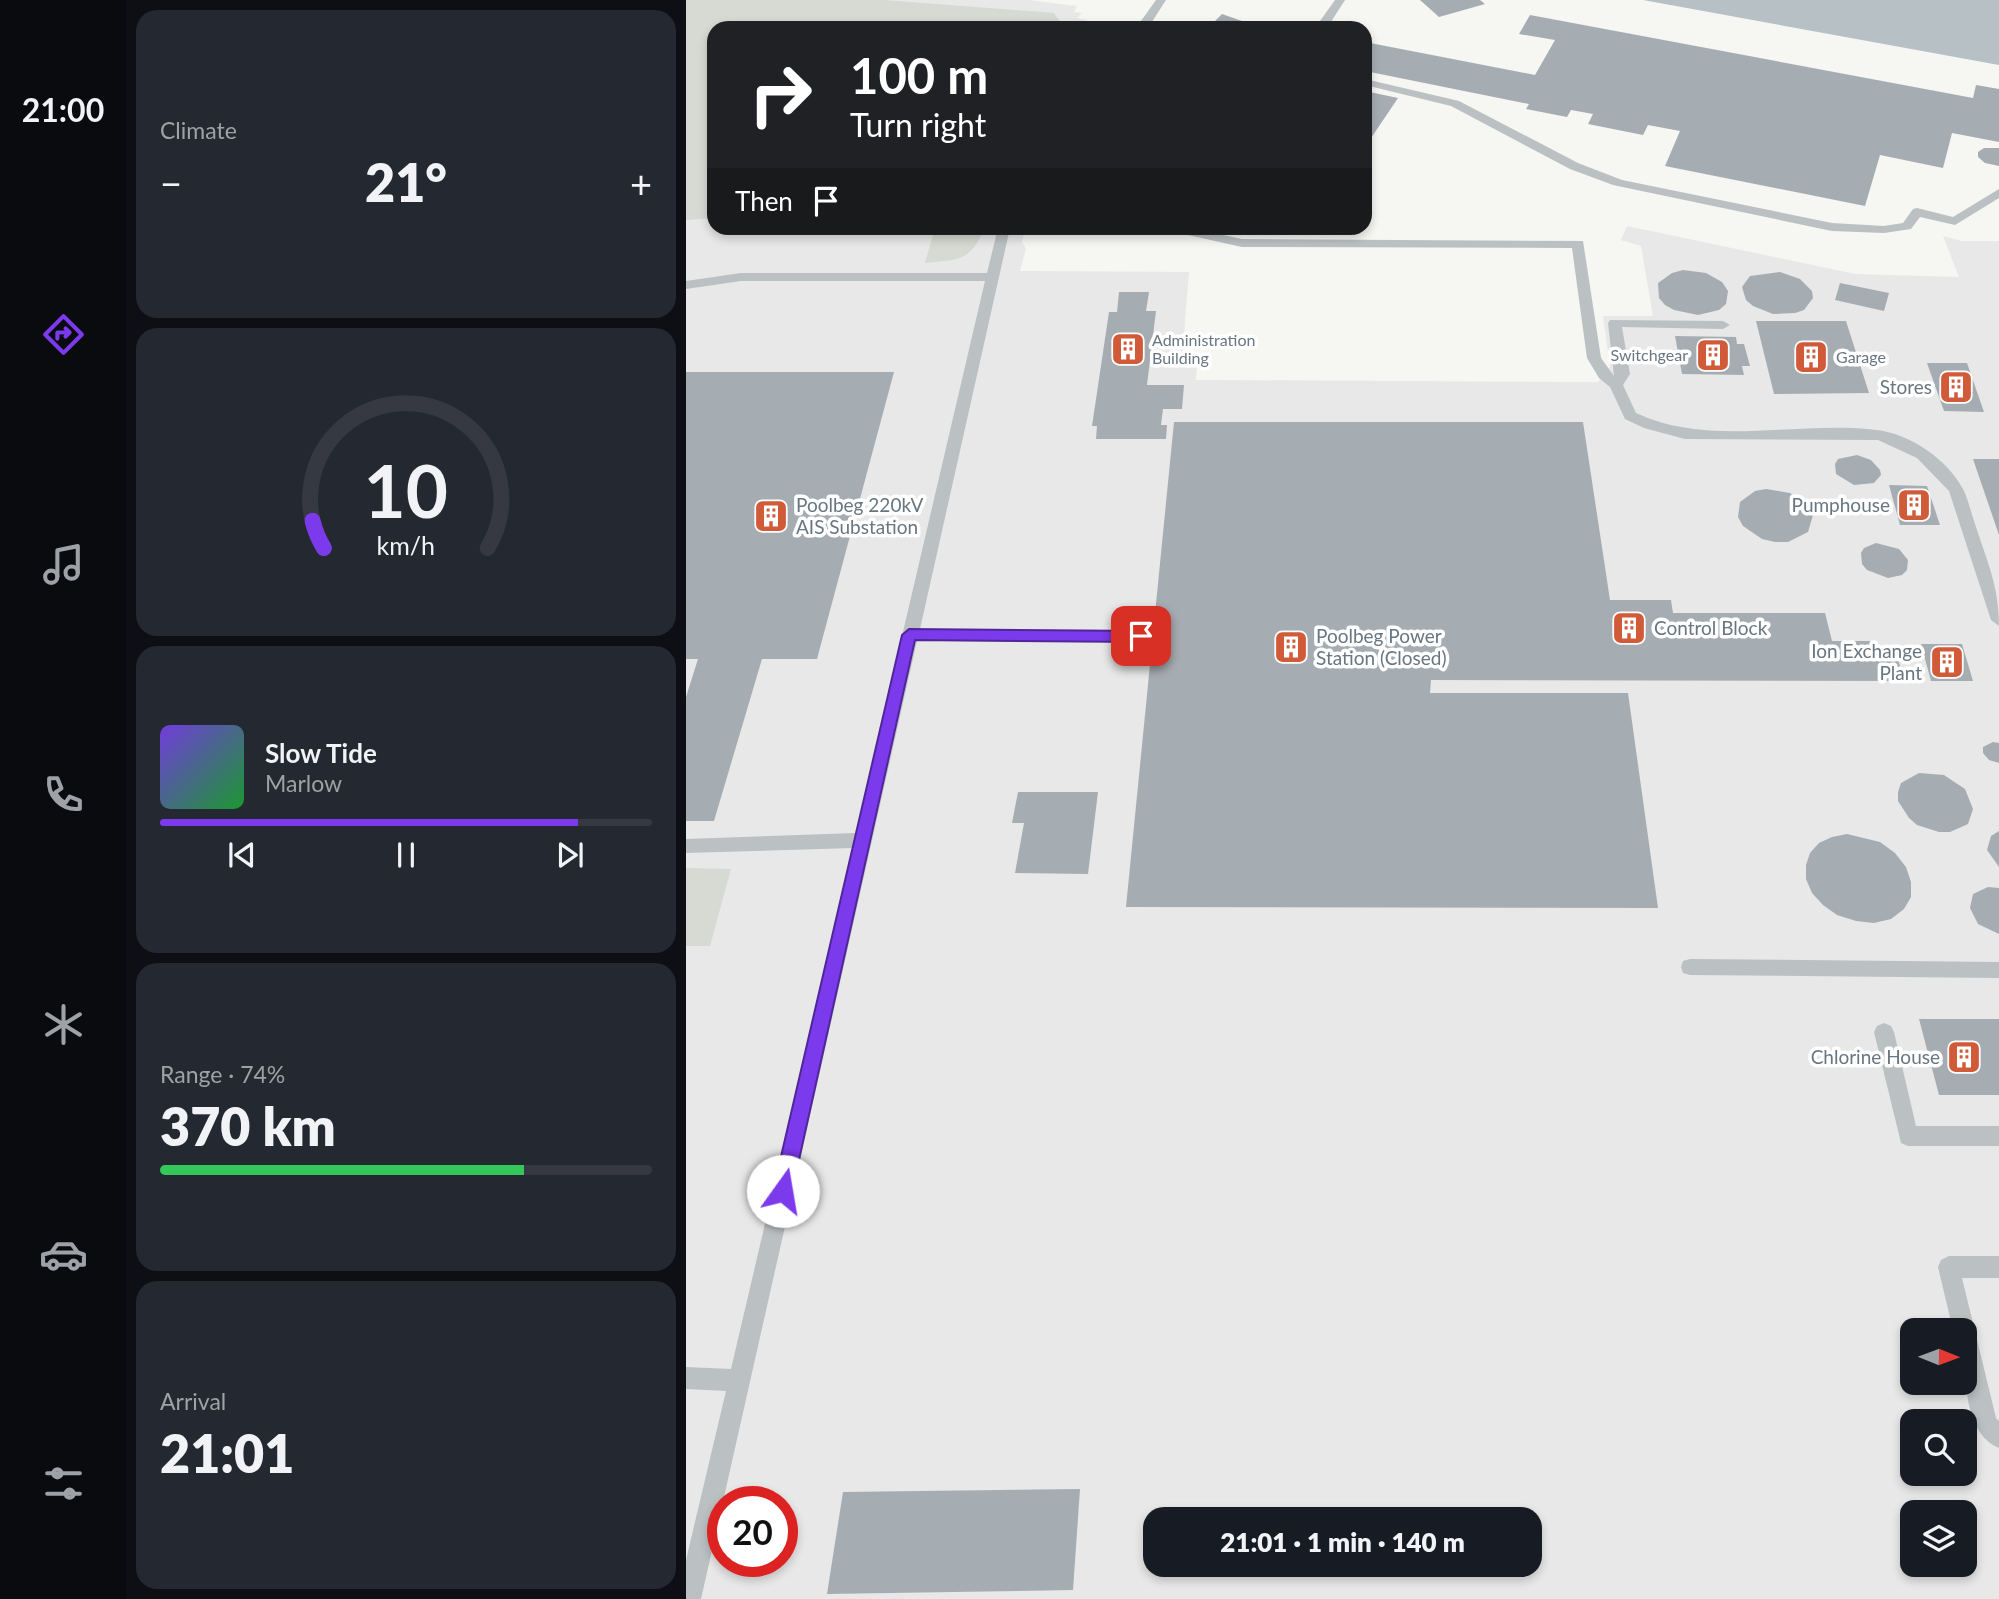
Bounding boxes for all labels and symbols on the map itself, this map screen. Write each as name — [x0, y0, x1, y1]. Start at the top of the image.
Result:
building icon: Administration Building — [1109, 330, 1147, 368]
place label: Administration Building — [1152, 330, 1255, 367]
building icon: Switchgear — [1694, 336, 1732, 374]
building icon: Garage — [1792, 338, 1830, 376]
place label: Switchgear — [1611, 345, 1688, 364]
place label: Garage — [1836, 347, 1886, 366]
building icon: Stores — [1937, 368, 1975, 406]
place label: Stores — [1880, 375, 1932, 398]
building icon: Pumphouse — [1895, 486, 1933, 524]
place label: Poolbeg 220kV AIS Substation — [796, 493, 923, 538]
place label: Pumphouse — [1792, 493, 1890, 516]
building icon: Poolbeg 220kV AIS Substation — [752, 497, 790, 535]
pin — [1111, 606, 1171, 666]
building icon: Control Block — [1610, 609, 1648, 647]
place label: Control Block — [1654, 616, 1768, 639]
place label: Poolbeg Power Station (Closed) — [1316, 624, 1447, 669]
building icon: Poolbeg Power Station (Closed) — [1272, 628, 1310, 666]
place label: Ion Exchange Plant — [1811, 639, 1922, 684]
building icon: Ion Exchange Plant — [1928, 643, 1966, 681]
building icon: Chlorine House — [1945, 1038, 1983, 1076]
place label: Chlorine House — [1811, 1045, 1940, 1068]
position arrow — [746, 1154, 820, 1228]
north arrow — [1900, 1318, 1978, 1395]
speed limit sign: 20 — [707, 1486, 798, 1577]

